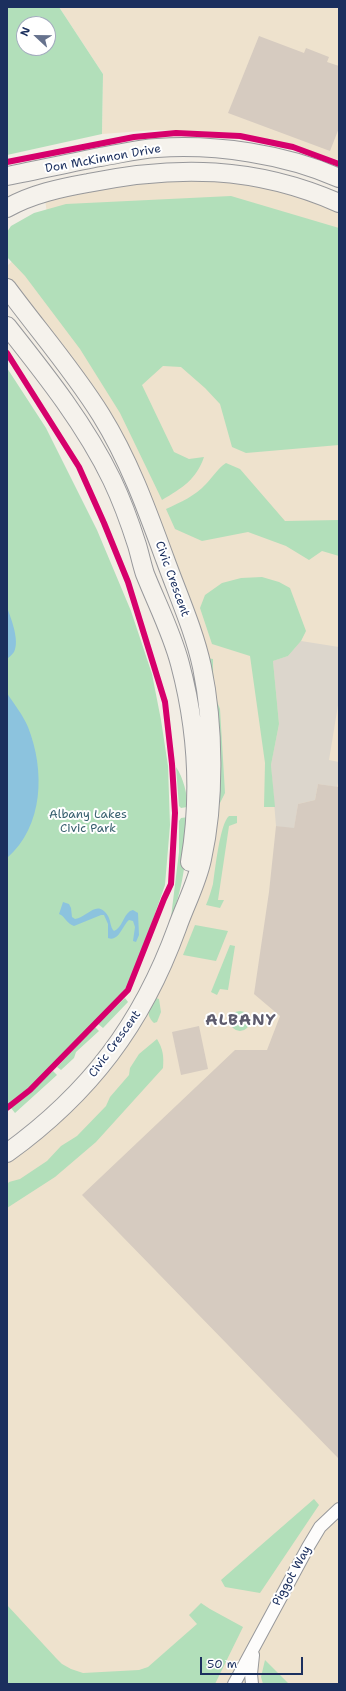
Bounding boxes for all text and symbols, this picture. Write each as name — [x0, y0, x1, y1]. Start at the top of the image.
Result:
north arrow — [16, 16, 56, 56]
text: N — [17, 25, 34, 39]
street label: Don McKinnon Drive — [44, 142, 162, 176]
street label: Civic Crescent — [152, 539, 192, 619]
park label: Albany Lakes Civic Park — [49, 808, 127, 836]
street label: Civic Crescent — [86, 1008, 144, 1080]
district label: ALBANY — [205, 1011, 277, 1031]
street label: Piggot Way — [270, 1543, 314, 1609]
scale bar — [202, 1649, 305, 1675]
text: 50 m — [207, 1656, 237, 1672]

